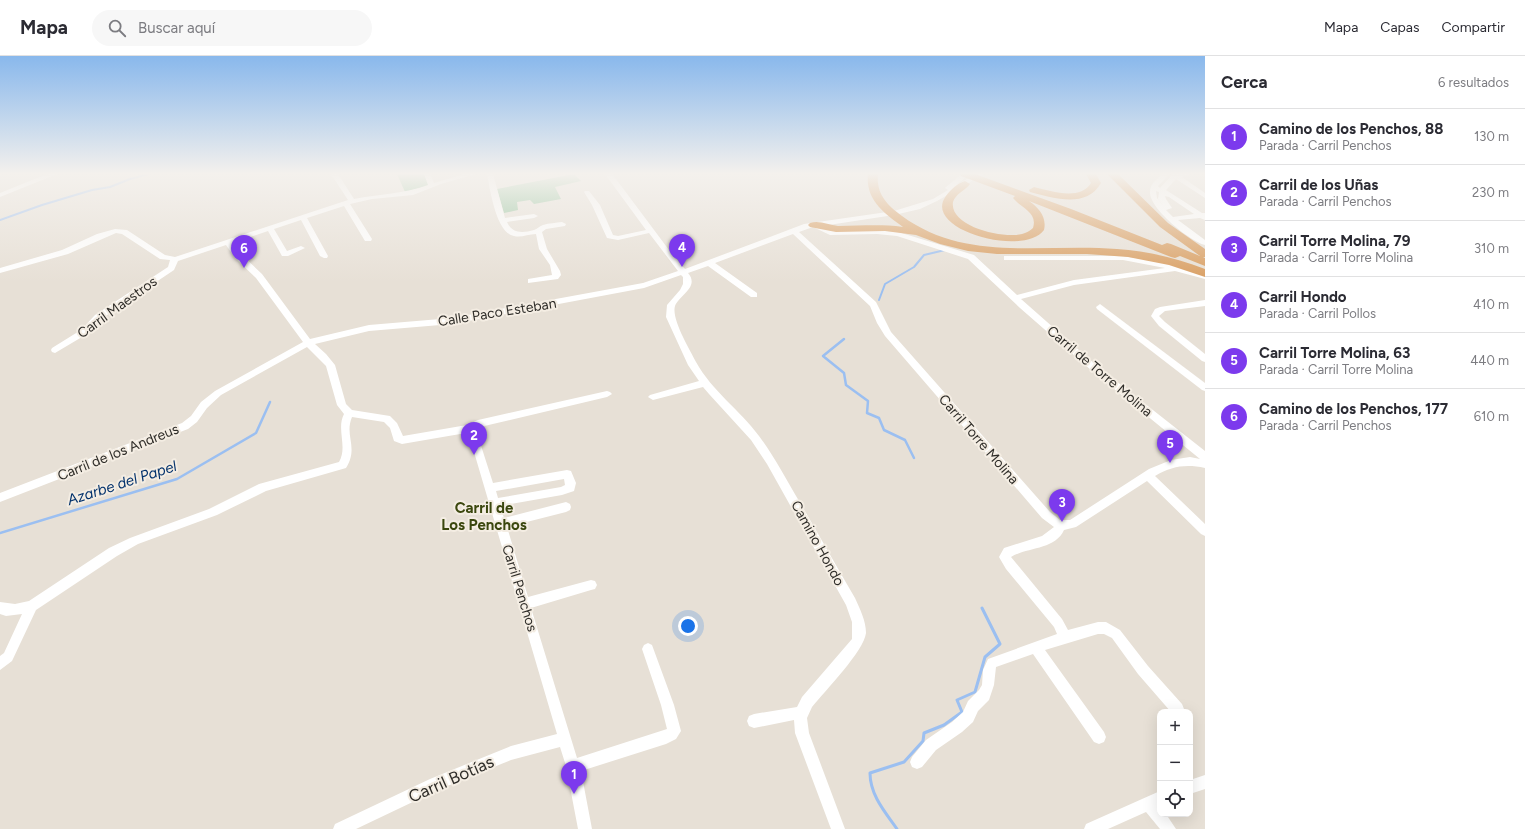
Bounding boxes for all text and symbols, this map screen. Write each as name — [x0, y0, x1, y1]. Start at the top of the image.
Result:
search box — [92, 10, 372, 46]
text: Mapa — [20, 16, 68, 39]
icon: search — [106, 17, 128, 39]
text: Buscar aquí — [138, 19, 215, 37]
text: Mapa — [1324, 19, 1358, 36]
text: Capas — [1380, 19, 1419, 36]
text: Compartir — [1441, 19, 1505, 36]
text: Cerca — [1221, 72, 1268, 92]
text: 6 resultados — [1438, 75, 1509, 90]
text: Camino de los Penchos, 88 — [1259, 120, 1443, 138]
text: 1 — [1231, 129, 1237, 144]
text: 130 m — [1474, 129, 1509, 144]
text: Parada · Carril Penchos — [1259, 138, 1392, 153]
text: Carril de los Uñas — [1259, 176, 1378, 194]
text: 2 — [1230, 185, 1238, 200]
text: 230 m — [1472, 185, 1509, 200]
text: Parada · Carril Penchos — [1259, 194, 1392, 209]
text: Carril Torre Molina, 79 — [1259, 232, 1410, 250]
pin: 4 — [669, 234, 695, 267]
pin: 6 — [231, 235, 257, 268]
text: 3 — [1230, 241, 1238, 256]
text: 310 m — [1474, 241, 1509, 256]
text: Parada · Carril Torre Molina — [1259, 250, 1413, 265]
street label: Carril Maestros — [74, 273, 160, 342]
text: Carril Hondo — [1259, 288, 1347, 306]
street label: Calle Paco Esteban — [437, 295, 558, 330]
text: 4 — [1230, 297, 1238, 312]
text: 410 m — [1473, 297, 1509, 312]
text: Parada · Carril Pollos — [1259, 306, 1376, 321]
street label: Carril de Torre Molina — [1043, 322, 1156, 421]
text: Carril Torre Molina, 63 — [1259, 344, 1410, 362]
text: 5 — [1230, 353, 1238, 368]
text: 440 m — [1470, 353, 1509, 368]
text: Parada · Carril Torre Molina — [1259, 362, 1413, 377]
street label: Carril Torre Molina — [935, 391, 1022, 488]
text: Camino de los Penchos, 177 — [1259, 400, 1448, 418]
text: 6 — [1230, 409, 1238, 424]
text: 610 m — [1474, 409, 1509, 424]
text: Parada · Carril Penchos — [1259, 418, 1392, 433]
street label: Carril de los Andreus — [55, 420, 181, 485]
pin: 2 — [461, 422, 487, 455]
pin: 5 — [1157, 430, 1183, 463]
water label: Azarbe del Papel — [64, 457, 180, 509]
pin: 3 — [1049, 489, 1075, 522]
street label: Camino Hondo — [787, 498, 848, 589]
district label: Carril de Los Penchos — [441, 499, 527, 534]
street label: Carril Penchos — [498, 543, 541, 634]
your location — [678, 616, 698, 636]
map controls — [1157, 709, 1193, 817]
button: + — [1157, 709, 1193, 745]
button: − — [1157, 745, 1193, 781]
street label: Carril Botías — [405, 751, 497, 807]
pin: 1 — [561, 761, 587, 794]
button: locate — [1157, 781, 1193, 817]

